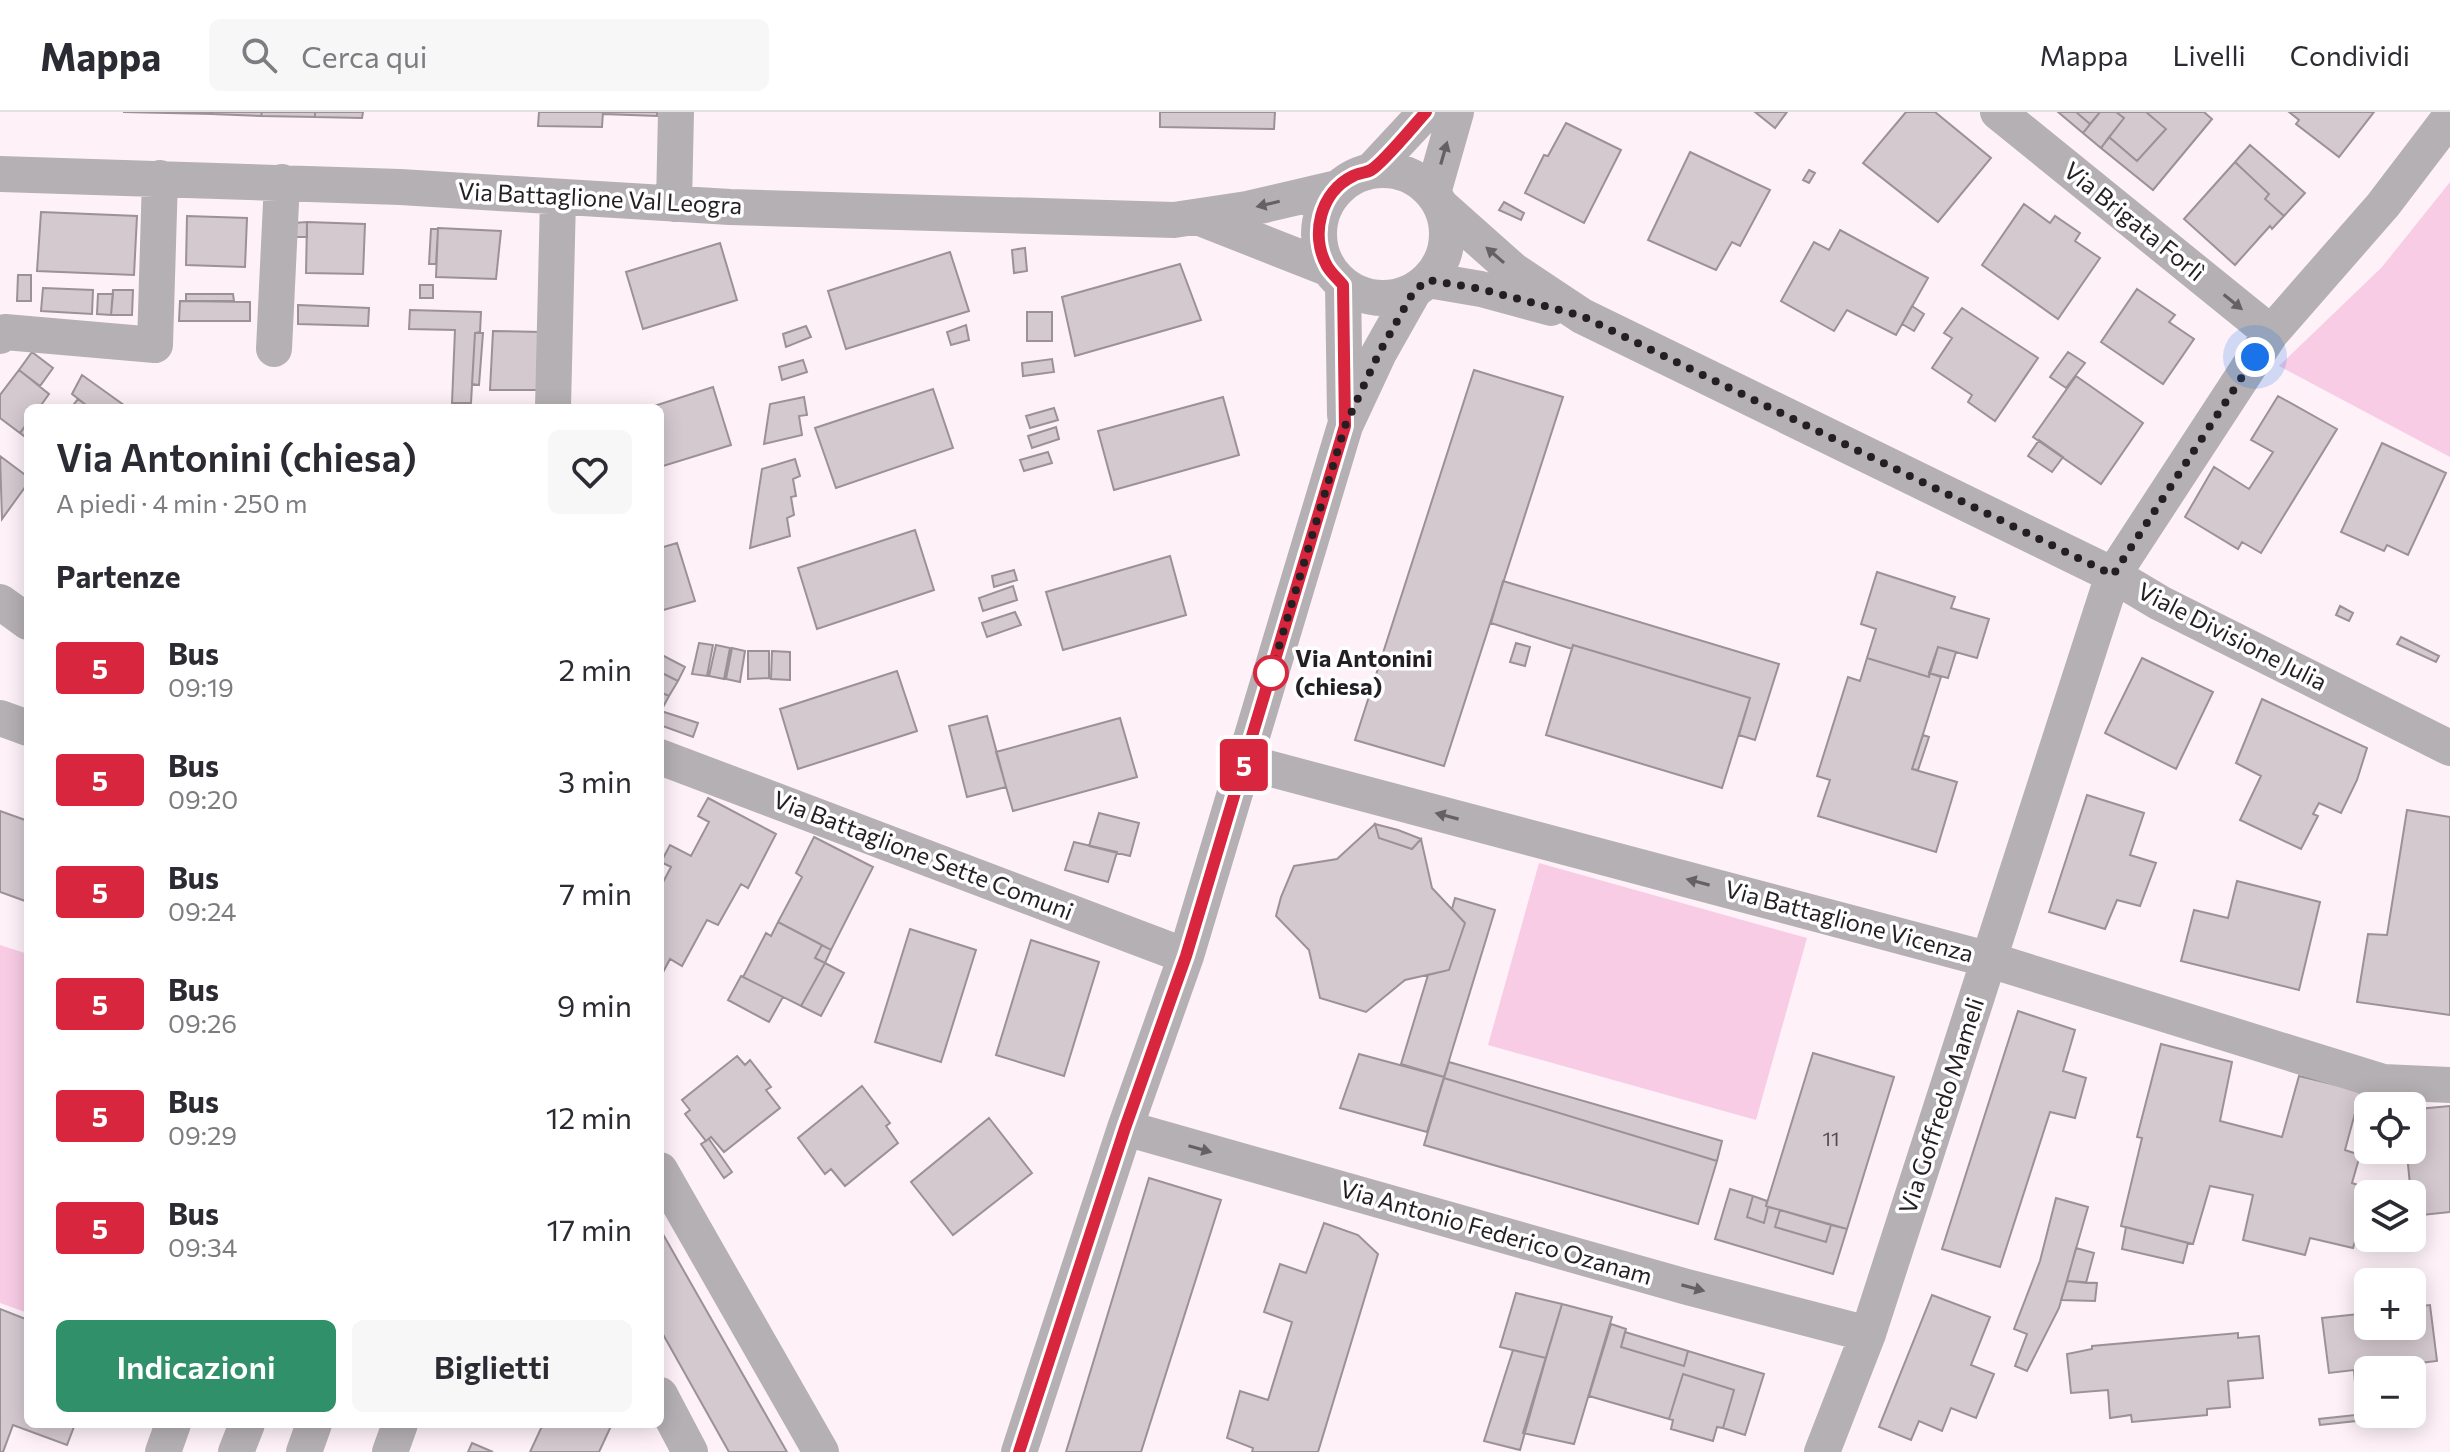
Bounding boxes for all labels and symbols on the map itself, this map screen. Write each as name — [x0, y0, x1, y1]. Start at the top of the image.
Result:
one-way arrow — [1439, 140, 1451, 165]
street label: Via Brigata Forlì — [2059, 155, 2211, 287]
street label: Via Battaglione Val Leogra — [457, 176, 743, 219]
one-way arrow — [1256, 198, 1281, 211]
one-way arrow — [1486, 247, 1506, 264]
one-way arrow — [2223, 293, 2243, 310]
your location — [2235, 337, 2275, 377]
street label: Viale Divisione Julia — [2133, 575, 2332, 696]
place label: Via Antonini (chiesa) — [1295, 643, 1433, 700]
marker: Via Antonini (chiesa) — [1254, 656, 1288, 690]
line badge: 5 — [1218, 739, 1270, 791]
street label: Via Battaglione Sette Comuni — [769, 784, 1078, 925]
one-way arrow — [1434, 809, 1459, 821]
street label: Via Battaglione Vicenza — [1722, 873, 1977, 968]
one-way arrow — [1685, 876, 1710, 888]
street label: Via Goffredo Mameli — [1892, 994, 1989, 1217]
house number: 11 — [1822, 1126, 1840, 1150]
one-way arrow — [1188, 1143, 1212, 1156]
street label: Via Antonio Federico Ozanam — [1337, 1173, 1656, 1290]
one-way arrow — [1680, 1283, 1705, 1295]

